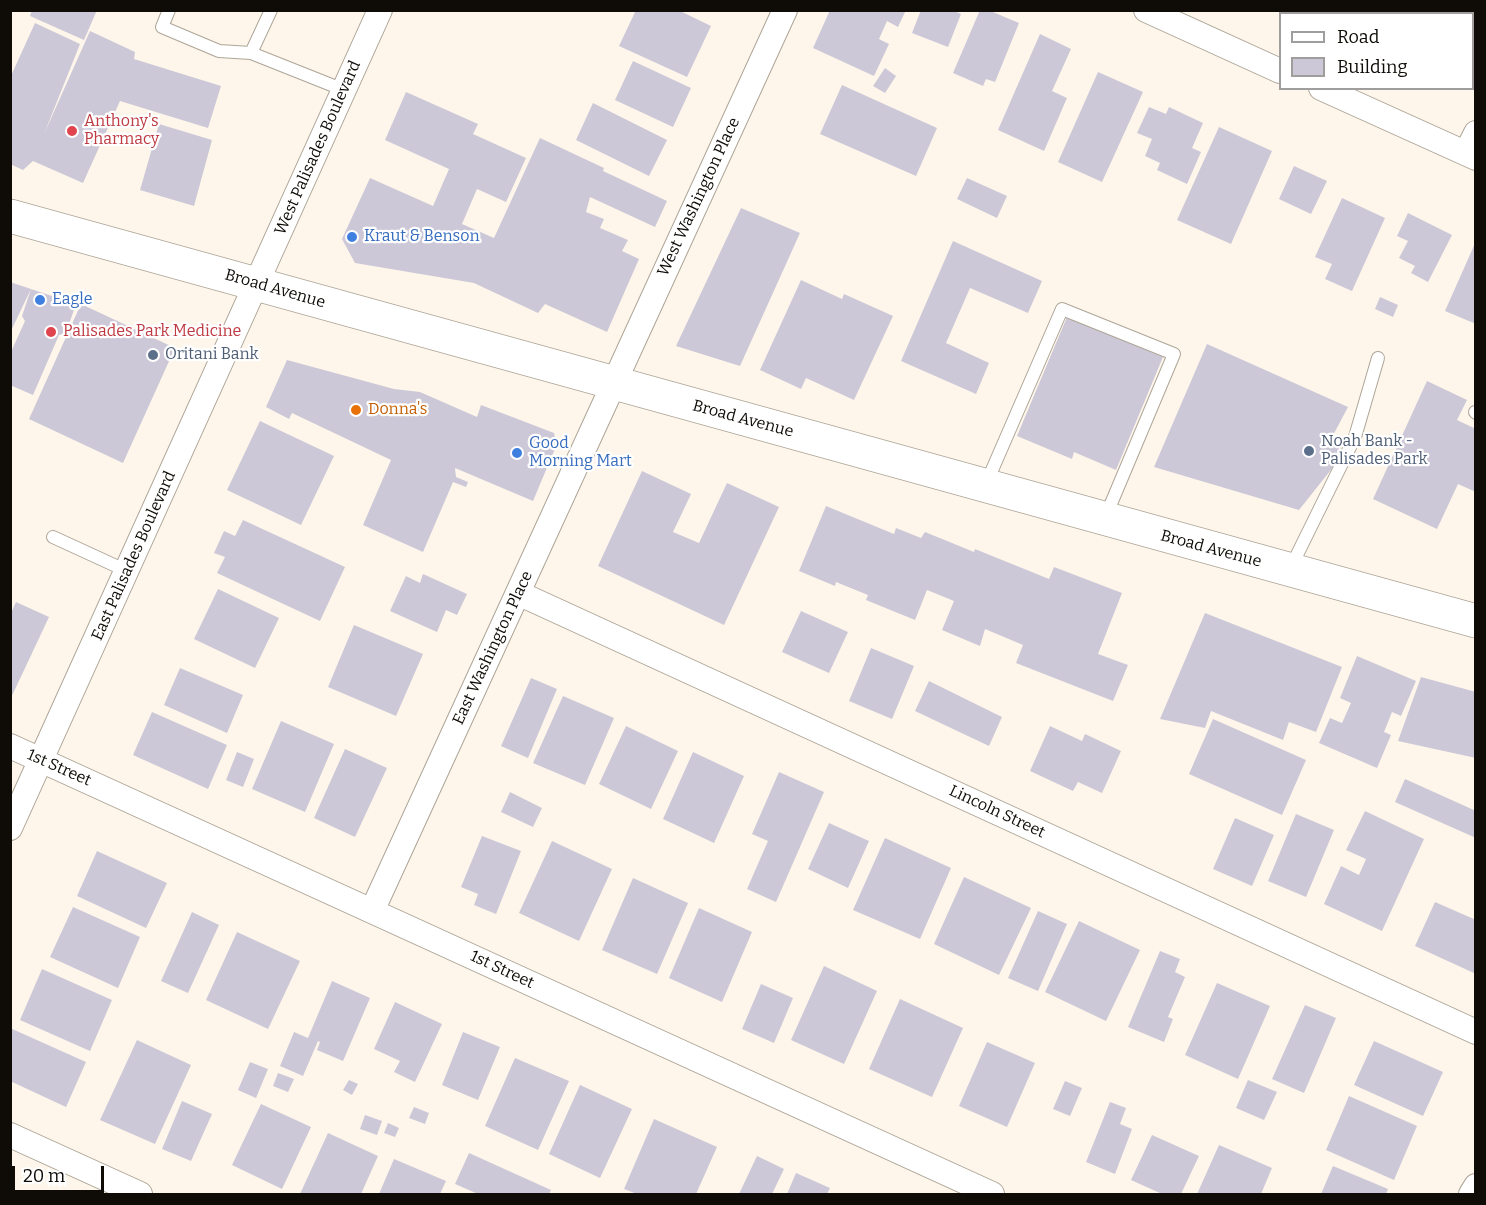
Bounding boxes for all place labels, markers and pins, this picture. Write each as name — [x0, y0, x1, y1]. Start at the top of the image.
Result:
place label: Anthony's Pharmacy — [84, 112, 159, 150]
marker: Anthony's Pharmacy — [65, 124, 79, 138]
place label: Kraut & Benson — [364, 227, 480, 247]
marker: Kraut & Benson — [345, 230, 359, 244]
place label: Eagle — [52, 290, 92, 310]
marker: Eagle — [33, 293, 47, 307]
place label: Palisades Park Medicine — [63, 322, 241, 342]
marker: Palisades Park Medicine — [44, 325, 58, 339]
place label: Oritani Bank — [165, 345, 259, 365]
marker: Oritani Bank — [146, 348, 160, 362]
place label: Donna's — [368, 400, 427, 420]
marker: Donna's — [349, 403, 363, 417]
place label: Noah Bank - Palisades Park — [1321, 432, 1427, 470]
place label: Good Morning Mart — [529, 434, 632, 472]
marker: Noah Bank - Palisades Park — [1302, 444, 1316, 458]
marker: Good Morning Mart — [510, 446, 524, 460]

